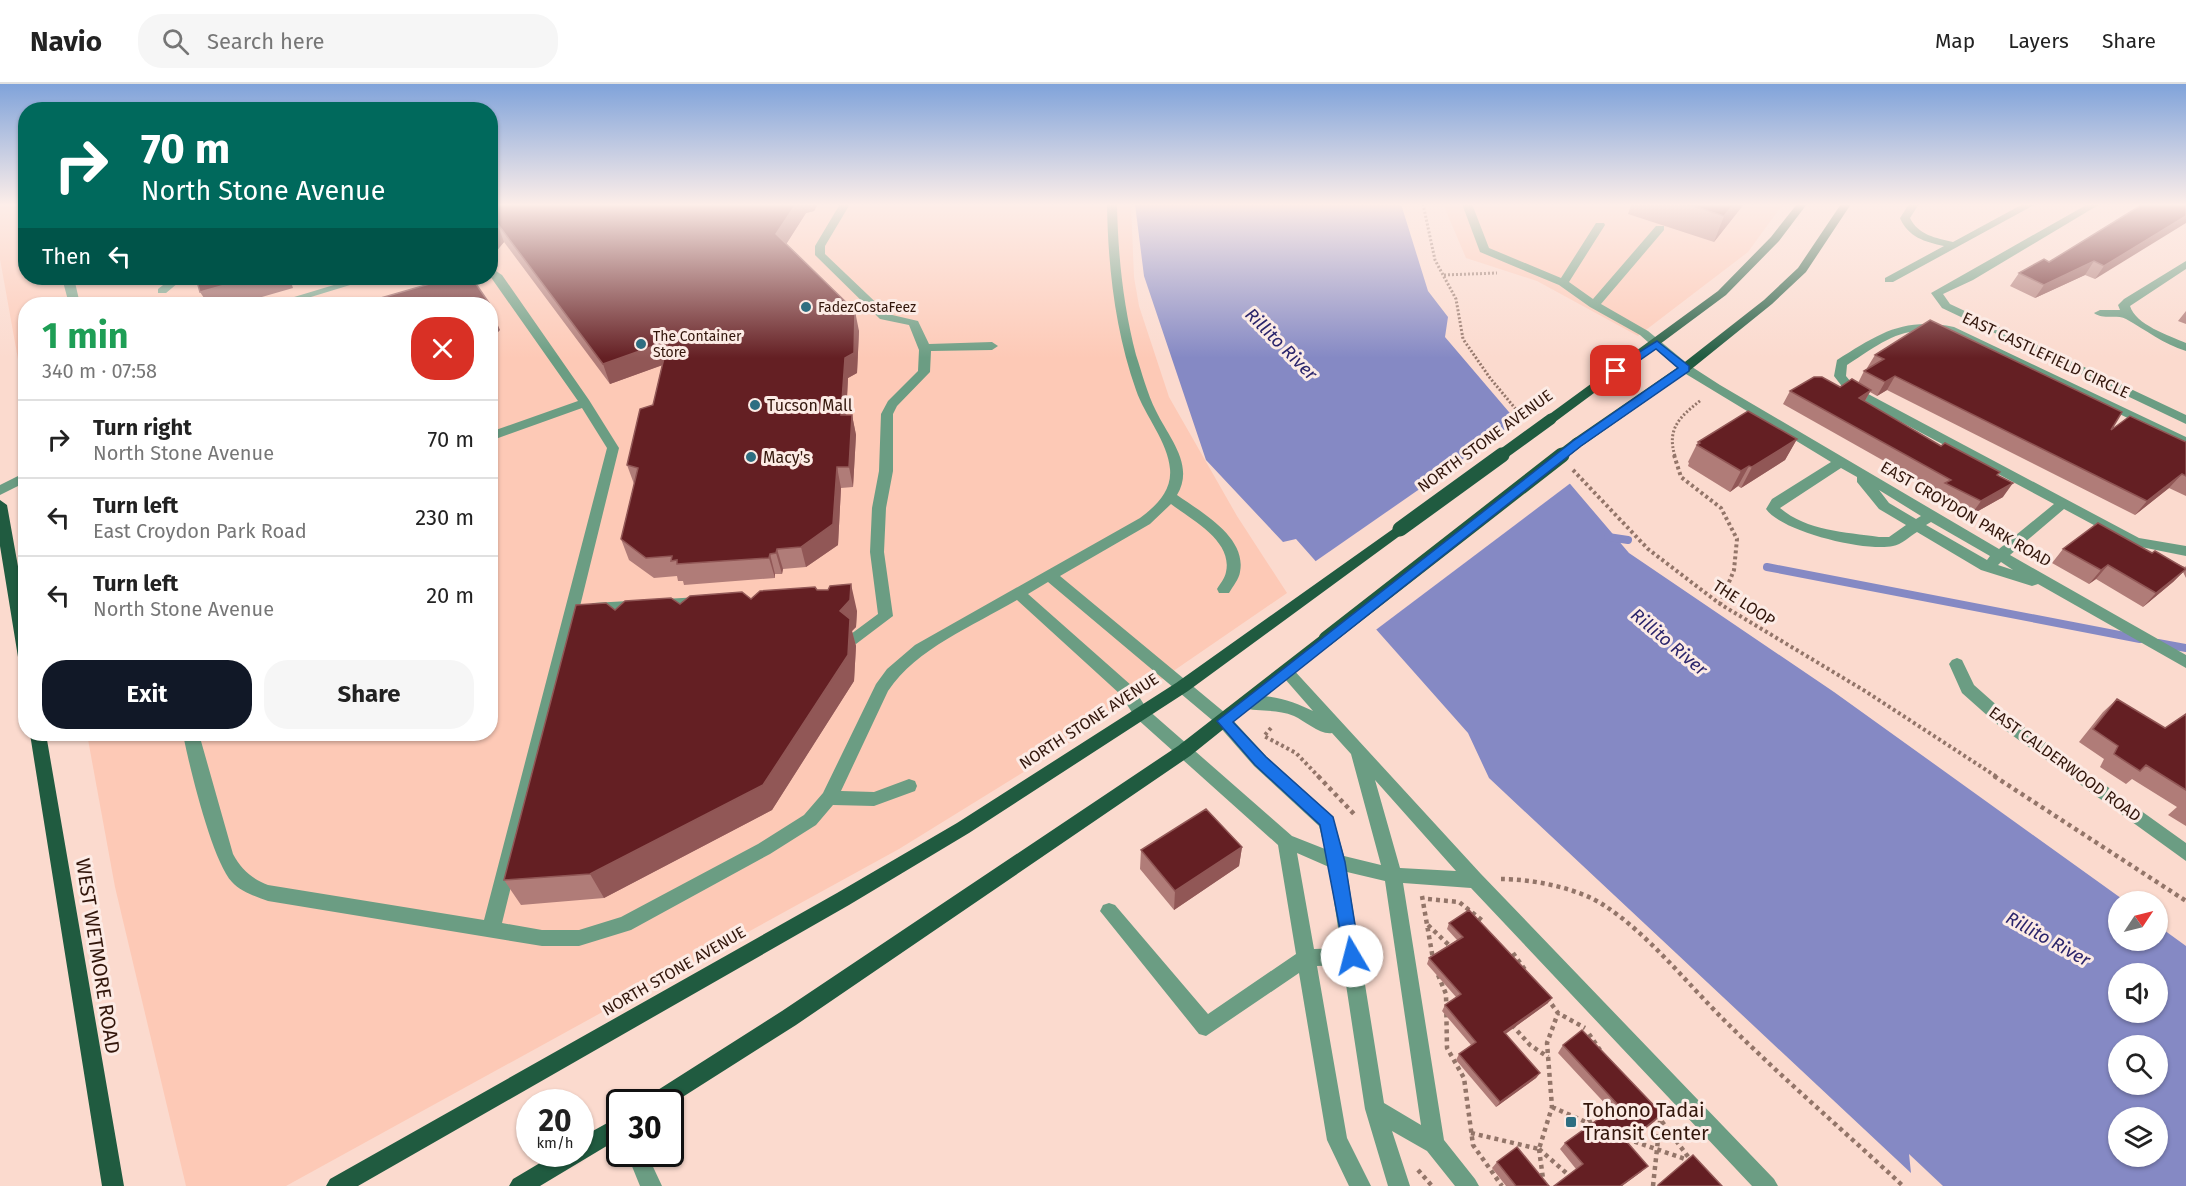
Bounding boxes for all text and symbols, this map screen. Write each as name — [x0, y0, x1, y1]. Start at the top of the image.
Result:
search box — [138, 14, 558, 68]
text: Navio — [30, 25, 102, 58]
icon: search — [159, 25, 192, 58]
text: Search here — [207, 28, 325, 55]
text: Map — [1935, 28, 1975, 54]
text: Layers — [2008, 28, 2069, 54]
text: Share — [2102, 28, 2156, 54]
text: 70 m — [141, 124, 230, 174]
icon: right — [42, 126, 120, 204]
text: North Stone Avenue — [141, 175, 386, 207]
icon: left — [103, 240, 136, 273]
text: Then — [42, 243, 91, 270]
place label: FadezCostaFeez — [818, 299, 916, 316]
marker: FadezCostaFeez — [799, 300, 813, 314]
water label: Rillito River — [1240, 303, 1322, 385]
street label: EAST CASTLEFIELD CIRCLE — [1959, 308, 2133, 402]
text: 1 min — [42, 314, 129, 358]
button: close — [411, 317, 474, 380]
place label: The Container Store — [653, 328, 742, 361]
marker: The Container Store — [634, 337, 648, 351]
pin — [1590, 345, 1641, 396]
icon: arrive — [1599, 354, 1632, 387]
text: 340 m · 07:58 — [42, 359, 157, 383]
street label: NORTH STONE AVENUE — [1414, 386, 1556, 496]
place label: Tucson Mall — [767, 396, 853, 415]
marker: Tucson Mall — [748, 398, 762, 412]
text: Turn right — [93, 414, 192, 441]
icon: right — [42, 423, 75, 456]
text: 70 m — [428, 426, 474, 453]
text: North Stone Avenue — [93, 441, 274, 465]
place label: Macy's — [763, 448, 811, 467]
marker: Macy's — [744, 450, 758, 464]
street label: EAST CROYDON PARK ROAD — [1877, 457, 2055, 571]
text: Turn left — [93, 492, 178, 519]
icon: left — [42, 501, 75, 534]
text: 230 m — [415, 504, 474, 531]
text: East Croydon Park Road — [93, 519, 307, 543]
text: Turn left — [93, 570, 178, 597]
street label: THE LOOP — [1709, 576, 1779, 630]
icon: left — [42, 579, 75, 612]
text: 20 m — [426, 582, 474, 609]
text: North Stone Avenue — [93, 597, 274, 621]
water label: Rillito River — [1626, 604, 1713, 681]
button: Exit — [42, 660, 252, 729]
button: Share — [264, 660, 474, 729]
street label: NORTH STONE AVENUE — [1016, 669, 1162, 773]
street label: EAST CALDERWOOD ROAD — [1985, 703, 2145, 825]
street label: WEST WETMORE ROAD — [71, 857, 125, 1055]
north arrow — [2108, 891, 2168, 951]
map controls — [2108, 891, 2168, 1167]
water label: Rillito River — [2002, 907, 2095, 972]
street label: NORTH STONE AVENUE — [599, 922, 749, 1020]
position arrow — [1320, 924, 1384, 988]
button: sound — [2108, 963, 2168, 1023]
button: search — [2108, 1035, 2168, 1095]
speed limit sign: 30 — [606, 1089, 684, 1167]
place label: Tohono Tadai Transit Center — [1583, 1098, 1709, 1145]
text: 20 — [538, 1103, 572, 1139]
button: layers — [2108, 1107, 2168, 1167]
marker: Tohono Tadai Transit Center — [1564, 1115, 1578, 1129]
text: km/h — [536, 1134, 574, 1152]

